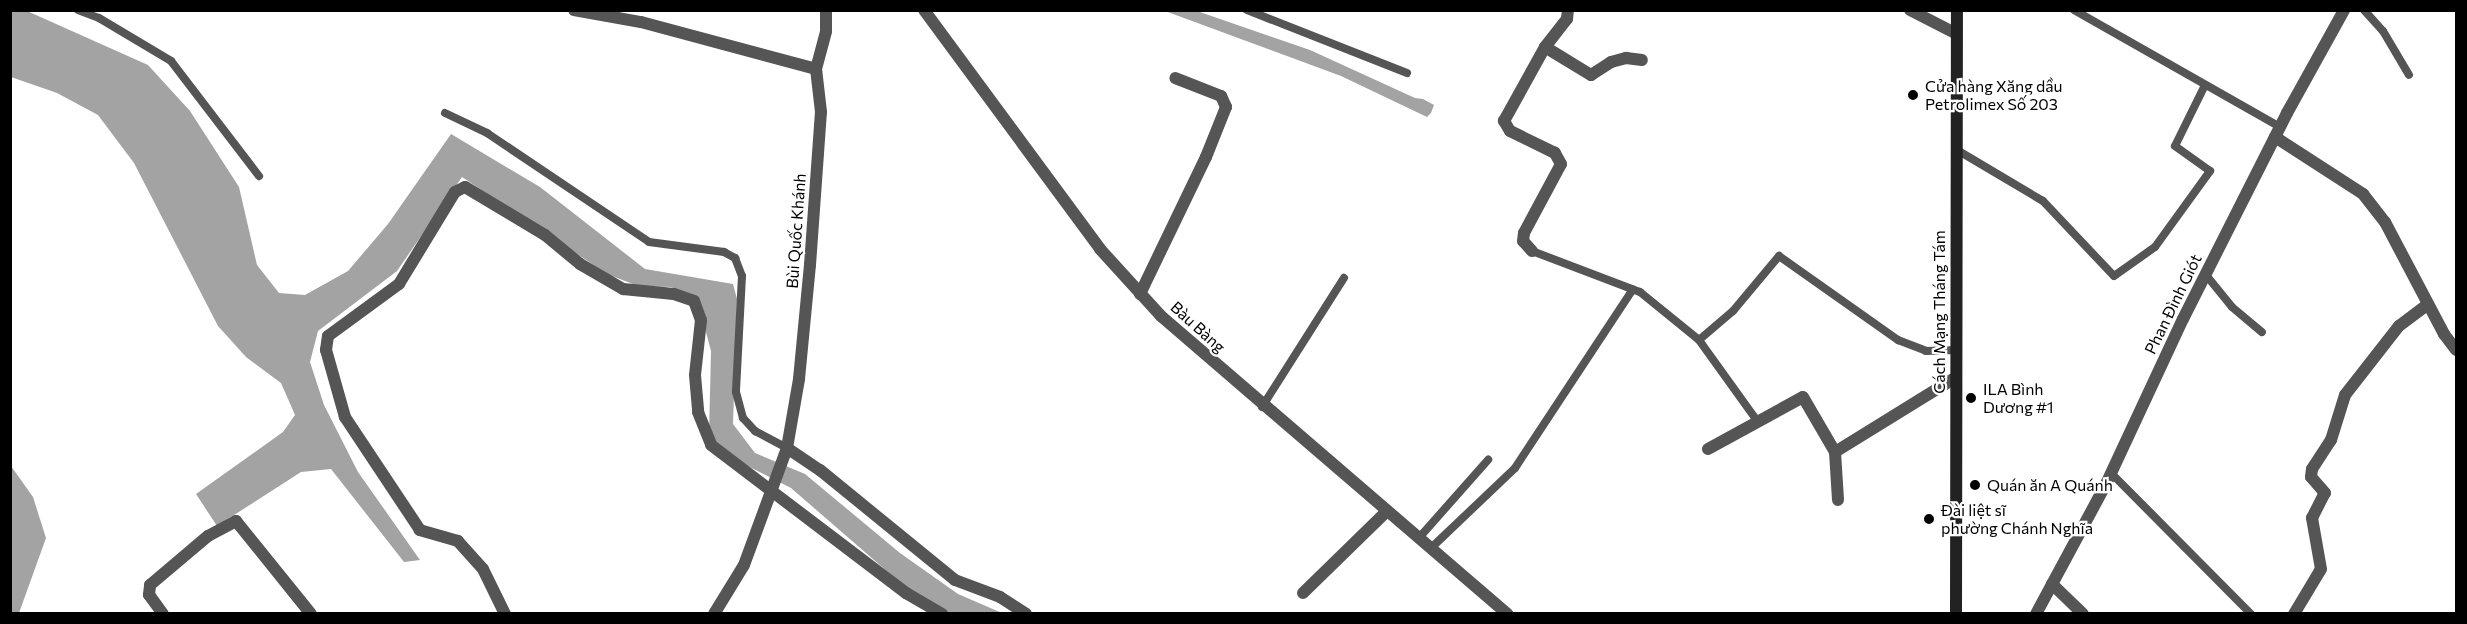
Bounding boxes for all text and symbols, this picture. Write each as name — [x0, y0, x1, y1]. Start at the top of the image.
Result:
place label: Cửa hàng Xăng dầu Petrolimex Số 203 — [1925, 76, 2062, 114]
marker: Cửa hàng Xăng dầu Petrolimex Số 203 — [1906, 88, 1920, 102]
street label: Bùi Quốc Khánh — [782, 173, 810, 289]
street label: Cách Mạng Tháng Tám — [1929, 230, 1949, 394]
street label: Phan Đình Giót — [2140, 251, 2206, 357]
street label: Bàu Bàng — [1167, 297, 1229, 357]
place label: ILA Bình Dương #1 — [1983, 379, 2054, 417]
marker: ILA Bình Dương #1 — [1964, 391, 1978, 405]
place label: Quán ăn A Quánh — [1987, 475, 2113, 495]
marker: Quán ăn A Quánh — [1968, 478, 1982, 492]
place label: Đài liệt sĩ phường Chánh Nghĩa — [1941, 500, 2093, 538]
marker: Đài liệt sĩ phường Chánh Nghĩa — [1922, 512, 1936, 526]

